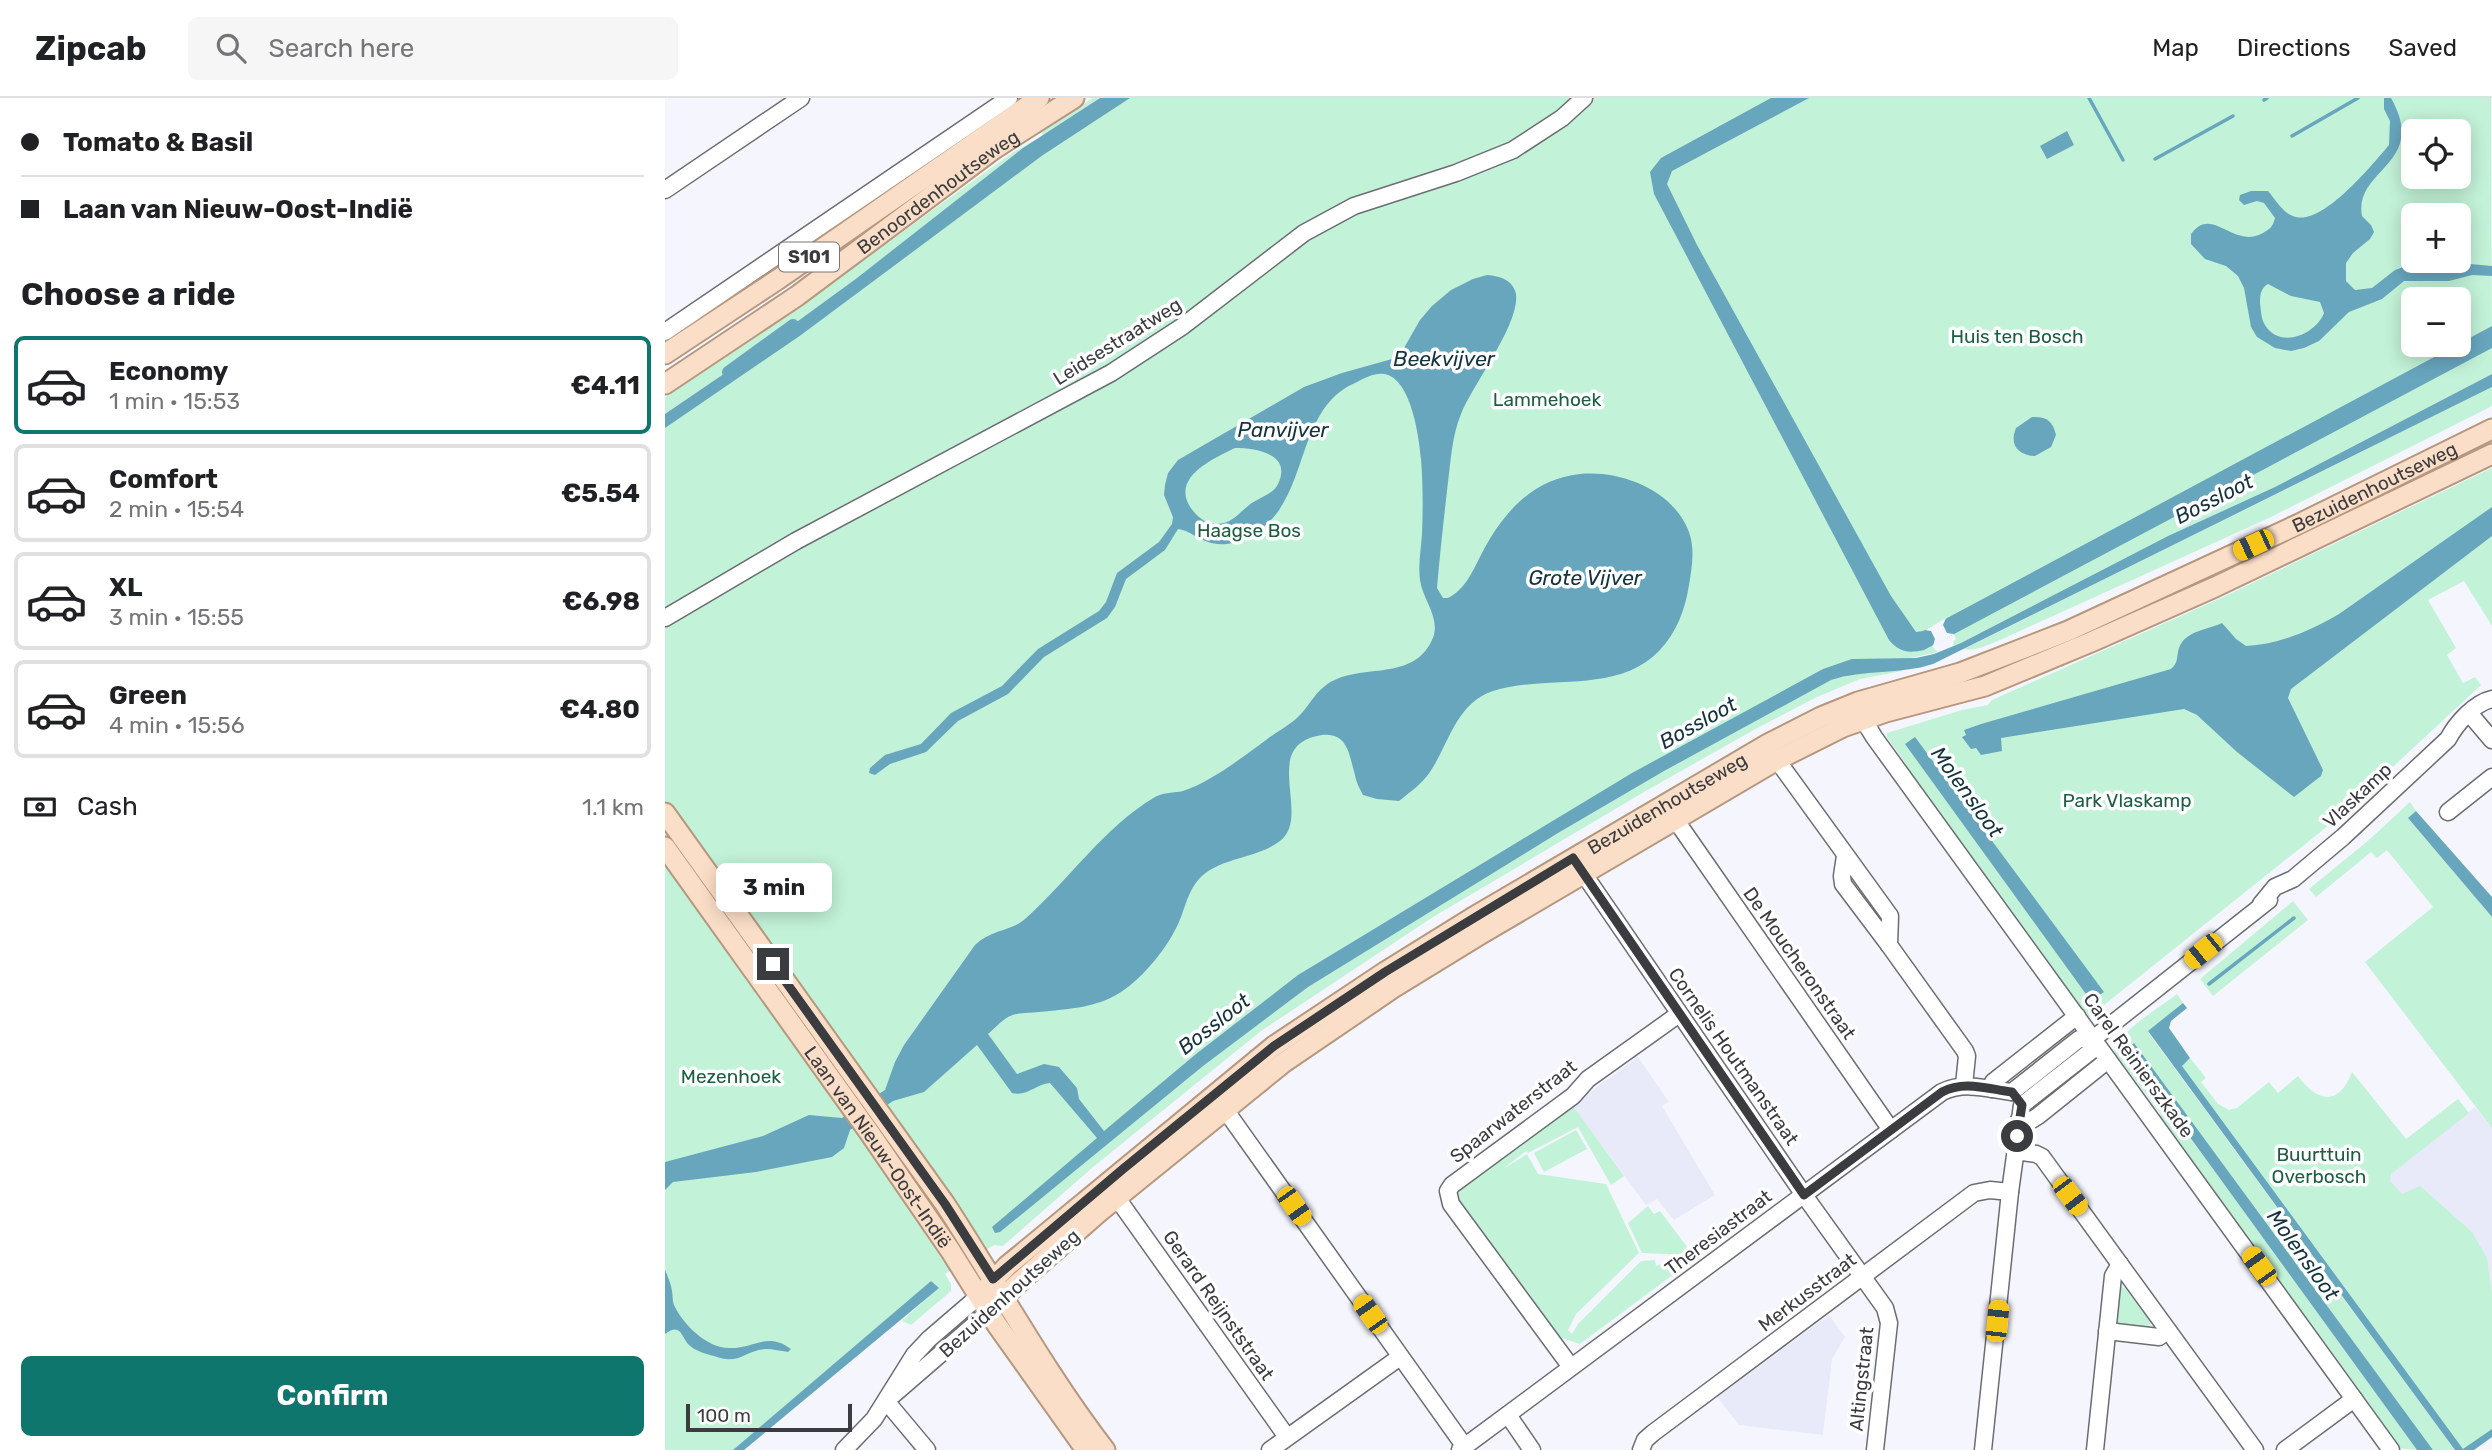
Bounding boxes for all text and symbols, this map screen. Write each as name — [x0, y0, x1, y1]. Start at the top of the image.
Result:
search box — [188, 17, 678, 80]
text: Zipcab — [35, 29, 146, 68]
icon: search — [212, 29, 250, 67]
text: Search here — [268, 33, 414, 64]
text: Map — [2152, 34, 2199, 62]
text: Directions — [2237, 34, 2350, 62]
text: Saved — [2388, 34, 2457, 62]
map controls — [2401, 119, 2471, 357]
button: locate — [2401, 119, 2471, 189]
street label: Benoordenhoutseweg — [853, 125, 1024, 259]
text: Tomato & Basil — [63, 127, 253, 158]
text: Laan van Nieuw-Oost-Indië — [63, 194, 413, 225]
button: + — [2401, 203, 2471, 273]
road number: S101 — [779, 242, 839, 272]
text: Choose a ride — [21, 275, 235, 313]
button: − — [2401, 287, 2471, 357]
street label: Leidsestraatweg — [1049, 293, 1186, 390]
park label: Huis ten Bosch — [1950, 325, 2084, 348]
water label: Beekvijver — [1393, 346, 1496, 371]
icon: car — [25, 354, 88, 417]
text: Economy — [109, 356, 228, 387]
text: €4.11 — [570, 370, 640, 401]
text: 1 min · 15:53 — [109, 387, 240, 415]
park label: Lammehoek — [1493, 388, 1601, 411]
water label: Panvijver — [1237, 417, 1330, 442]
street label: Bezuidenhoutseweg — [2288, 437, 2461, 538]
icon: car — [25, 462, 88, 525]
text: Comfort — [109, 464, 218, 495]
water label: Bossloot — [2170, 468, 2258, 529]
text: €5.54 — [561, 478, 640, 509]
text: 2 min · 15:54 — [109, 495, 244, 523]
park label: Haagse Bos — [1197, 519, 1301, 542]
car — [2230, 527, 2277, 563]
water label: Grote Vijver — [1528, 565, 1643, 590]
icon: car — [25, 570, 88, 633]
text: XL — [109, 572, 142, 603]
text: €6.98 — [562, 586, 640, 617]
text: 3 min · 15:55 — [109, 603, 244, 631]
icon: car — [25, 678, 88, 741]
text: Green — [109, 680, 187, 711]
water label: Bossloot — [1655, 691, 1742, 754]
text: €4.80 — [559, 694, 640, 725]
text: 4 min · 15:56 — [109, 711, 245, 739]
water label: Molensloot — [1926, 741, 2009, 843]
street label: Bezuidenhoutseweg — [1583, 748, 1751, 860]
street label: Vlaskamp — [2318, 758, 2396, 833]
icon: cash — [21, 788, 59, 826]
park label: Park Vlaskamp — [2062, 789, 2192, 812]
text: Cash — [77, 791, 138, 822]
text: 1.1 km — [582, 793, 644, 821]
callout: 3 min — [715, 862, 831, 912]
text: 3 min — [743, 873, 805, 901]
street label: De Moucheronstraat — [1738, 883, 1861, 1044]
car — [2181, 930, 2226, 972]
route end — [757, 948, 789, 980]
street label: Cornelis Houtmanstraat — [1664, 963, 1804, 1150]
water label: Bossloot — [1173, 987, 1255, 1060]
street label: Carel Reinierszkade — [2078, 989, 2199, 1142]
street label: Laan van Nieuw-Oost-Indië — [799, 1042, 956, 1253]
street label: Spaarwaterstraat — [1445, 1054, 1582, 1168]
park label: Mezenhoek — [681, 1065, 781, 1088]
route start — [2001, 1120, 2033, 1152]
park label: Buurttuin Overbosch — [2272, 1143, 2366, 1188]
car — [2049, 1173, 2092, 1219]
car — [1274, 1183, 1315, 1229]
street label: Theresiastraat — [1660, 1184, 1777, 1280]
water label: Molensloot — [2262, 1204, 2345, 1306]
street label: Bezuidenhoutseweg — [934, 1224, 1084, 1362]
street label: Gerard Reijnststraat — [1158, 1226, 1279, 1385]
car — [2239, 1243, 2280, 1289]
street label: Merkusstraat — [1754, 1248, 1861, 1337]
car — [1350, 1291, 1391, 1337]
car — [1985, 1299, 2010, 1343]
street label: Altingstraat — [1845, 1325, 1878, 1432]
button: Confirm — [21, 1356, 644, 1436]
scale bar — [686, 1401, 852, 1433]
text: 100 m — [697, 1404, 751, 1427]

